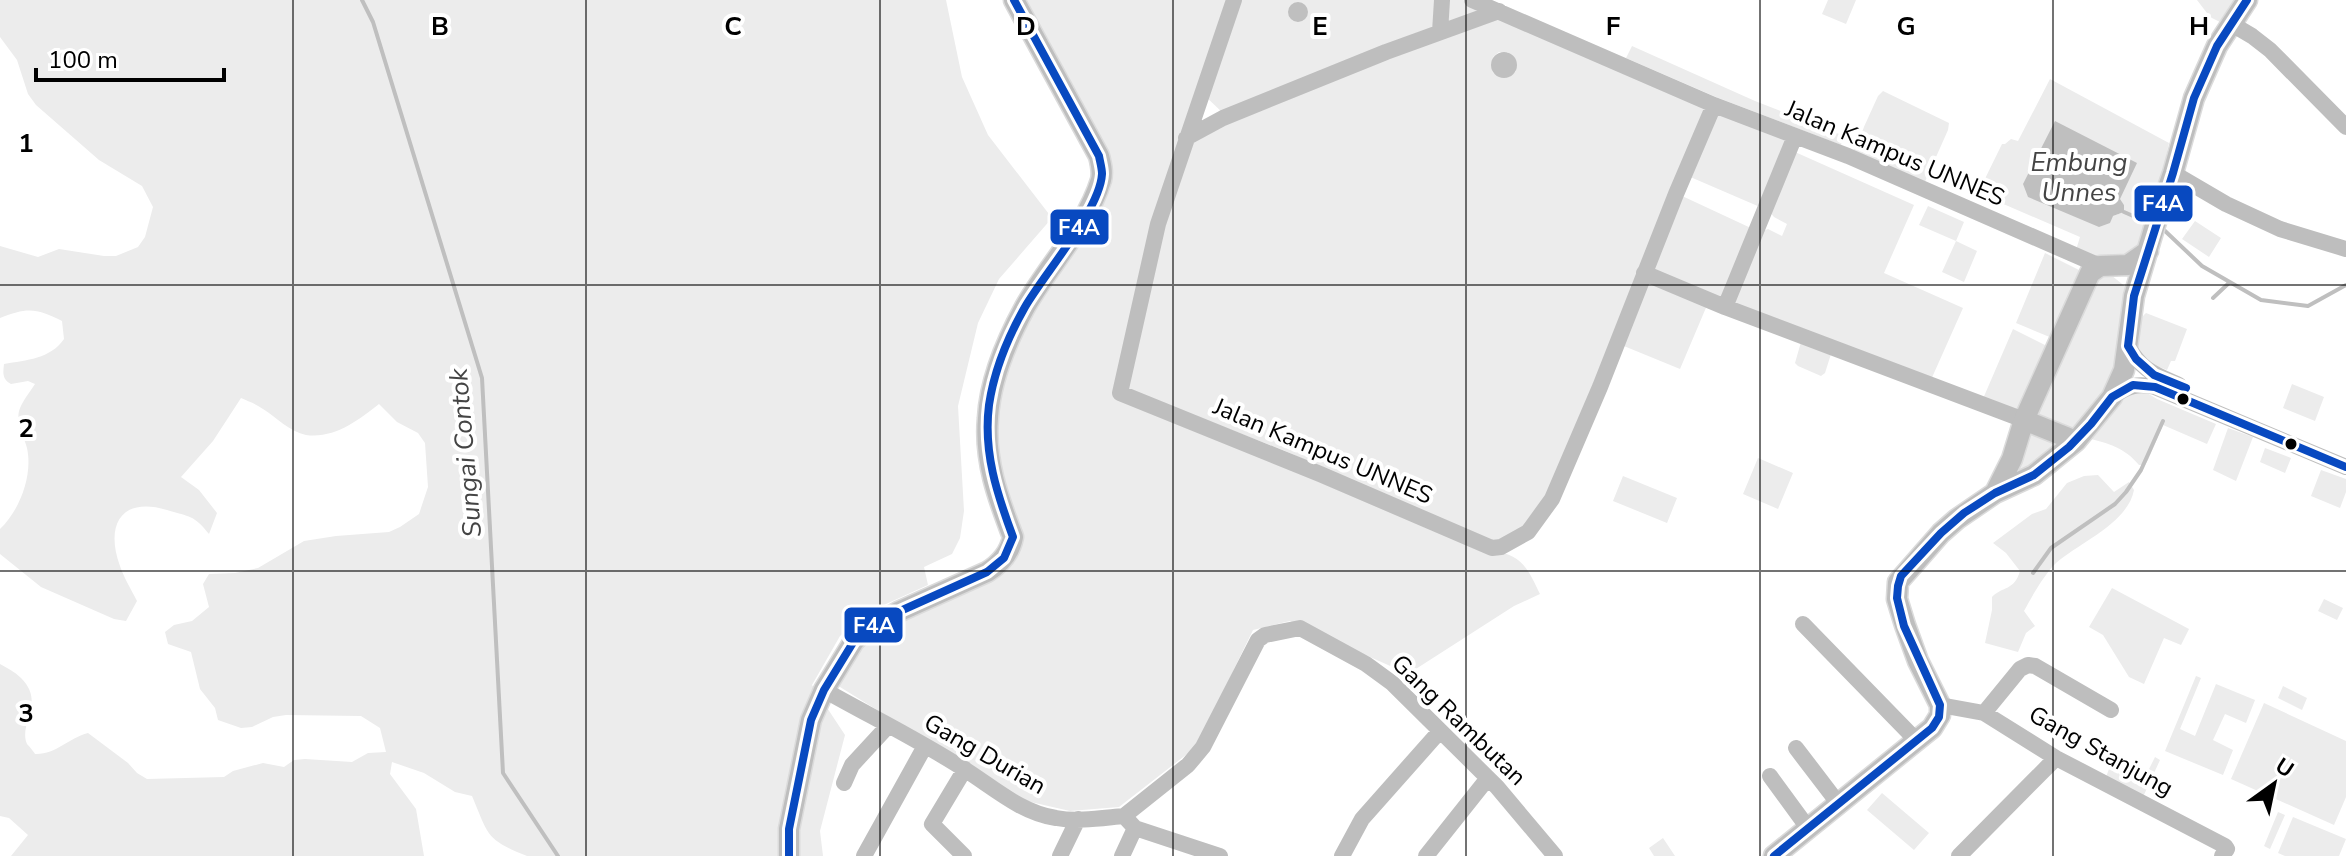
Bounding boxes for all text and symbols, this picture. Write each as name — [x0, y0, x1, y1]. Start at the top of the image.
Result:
text: B — [431, 9, 449, 44]
text: C — [724, 9, 742, 44]
text: D — [1016, 9, 1036, 44]
text: E — [1312, 9, 1328, 44]
text: F — [1606, 9, 1620, 44]
text: G — [1896, 9, 1916, 44]
text: H — [2189, 9, 2209, 44]
scale bar — [36, 32, 224, 82]
text: 100 m — [48, 44, 118, 76]
street label: Jalan Kampus UNNES — [1780, 92, 2009, 214]
text: 1 — [18, 126, 34, 161]
water label: Embung Unnes — [2030, 145, 2128, 210]
line badge: F4A — [2133, 184, 2194, 223]
text: F4A — [2142, 189, 2185, 219]
line badge: F4A — [1049, 208, 1110, 246]
text: F4A — [1058, 213, 1101, 243]
water label: Sungai Contok — [441, 366, 490, 539]
street label: Jalan Kampus UNNES — [1208, 390, 1437, 512]
unlabelled marker — [2175, 391, 2191, 407]
text: 2 — [18, 411, 34, 446]
unlabelled marker — [2283, 436, 2299, 452]
line badge: F4A — [843, 606, 904, 644]
text: F4A — [853, 611, 896, 641]
street label: Gang Rambutan — [1385, 648, 1533, 792]
text: 3 — [18, 696, 34, 731]
street label: Gang Stanjung — [2023, 698, 2179, 804]
street label: Gang Durian — [918, 706, 1052, 802]
north arrow — [2234, 744, 2314, 824]
text: U — [2269, 751, 2299, 785]

